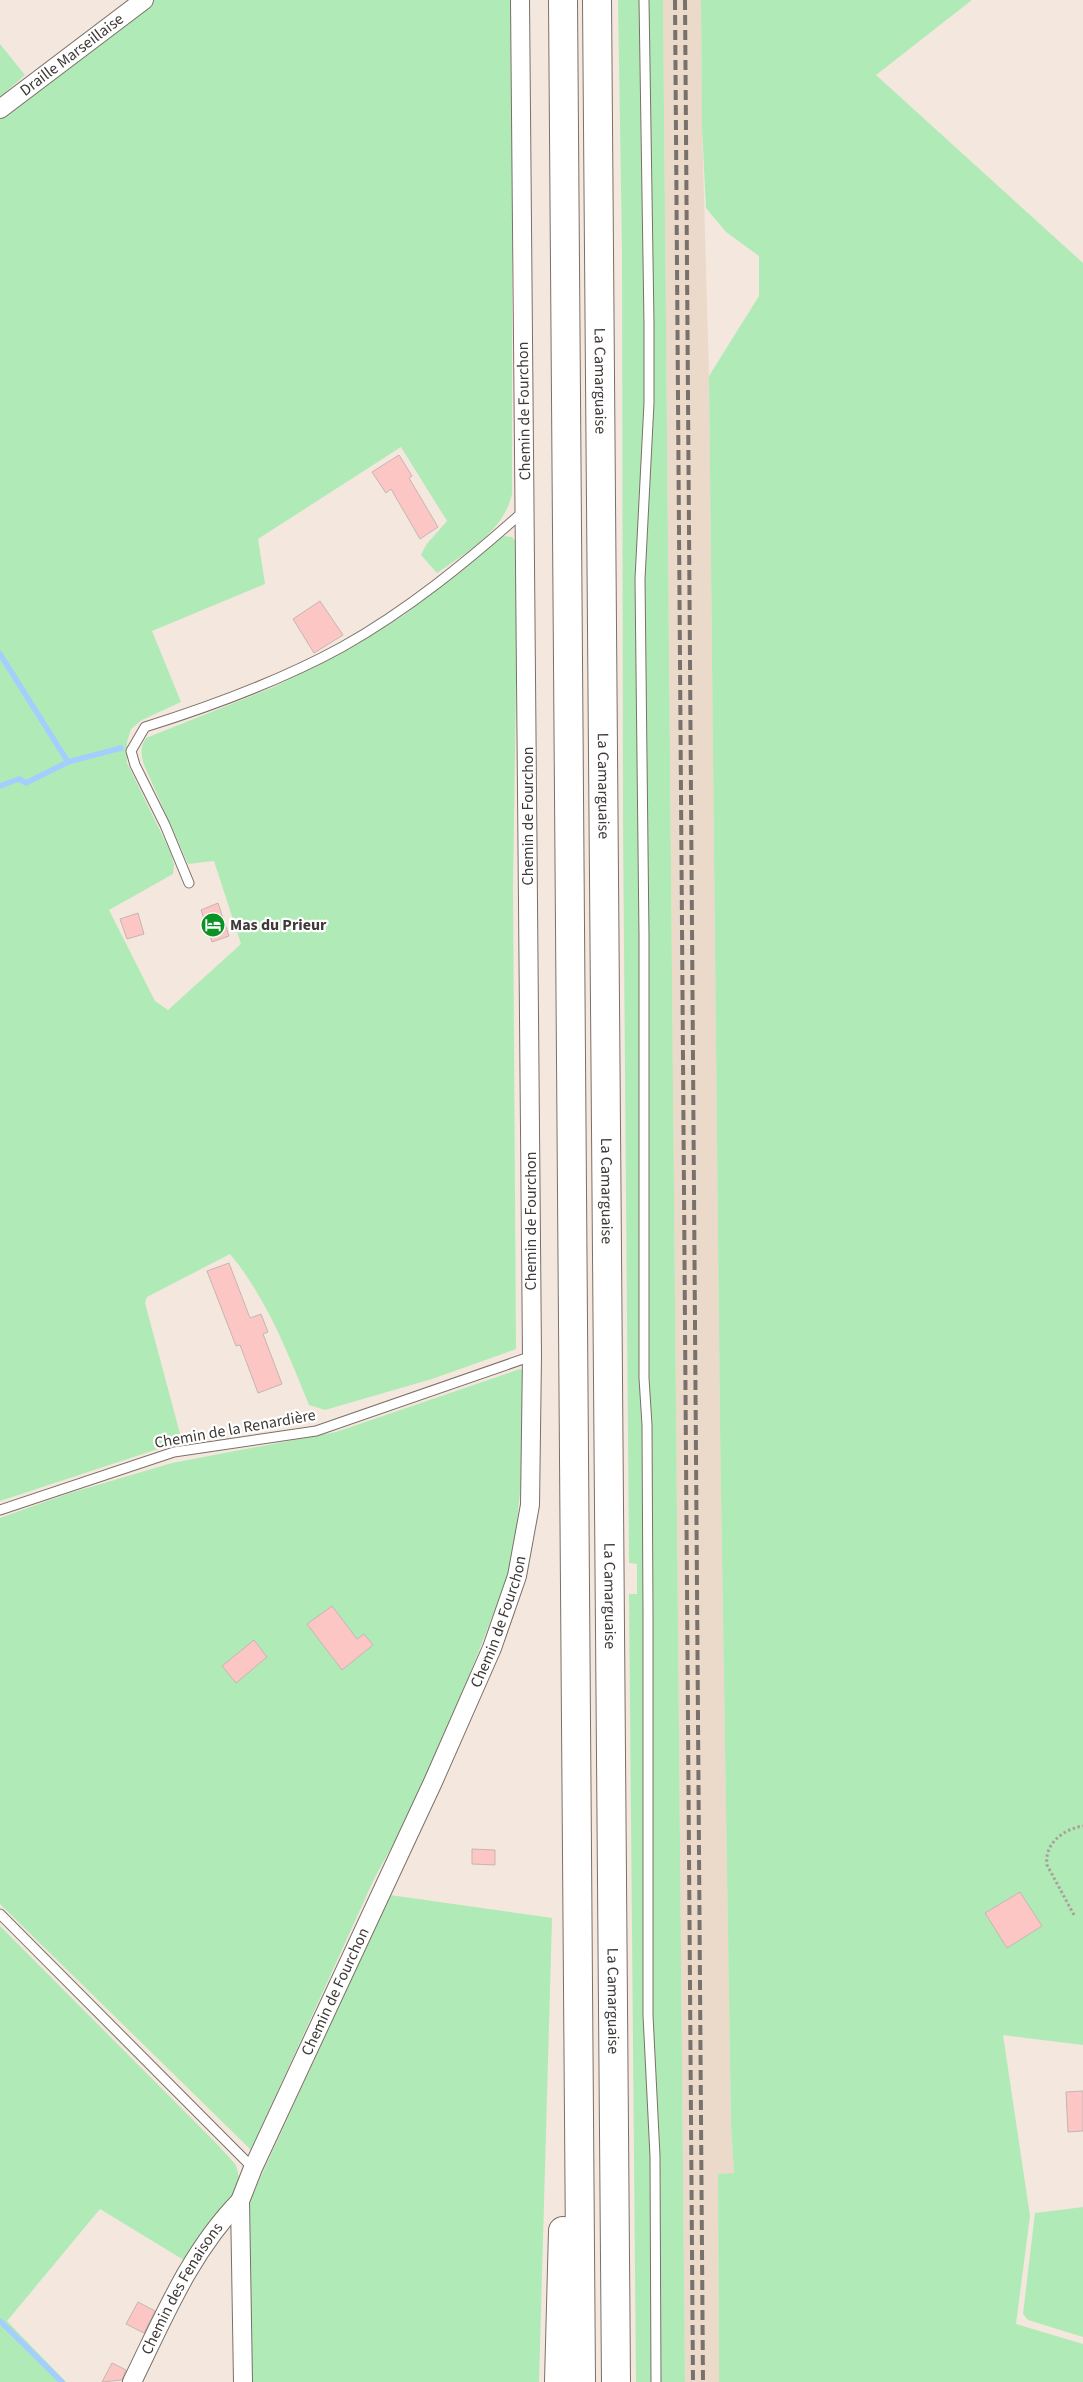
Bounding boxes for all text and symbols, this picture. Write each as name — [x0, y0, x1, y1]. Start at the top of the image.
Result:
street label: Draille Marseillaise — [15, 8, 128, 101]
street label: La Camarguaise — [589, 328, 611, 434]
street label: Chemin de Fourchon — [512, 341, 536, 481]
street label: La Camarguaise — [592, 733, 615, 839]
street label: Chemin de Fourchon — [517, 747, 539, 885]
hotel icon: Mas du Prieur — [200, 912, 226, 938]
place label: Mas du Prieur — [230, 914, 327, 936]
street label: La Camarguaise — [595, 1138, 618, 1244]
street label: Chemin de Fourchon — [520, 1152, 542, 1290]
street label: Chemin de la Renardière — [153, 1404, 317, 1454]
street label: La Camarguaise — [598, 1543, 621, 1649]
street label: Chemin de Fourchon — [465, 1554, 532, 1691]
street label: Chemin de Fourchon — [296, 1924, 375, 2059]
street label: La Camarguaise — [602, 1948, 624, 2054]
street label: Chemin des Fenaisons — [136, 2218, 228, 2358]

